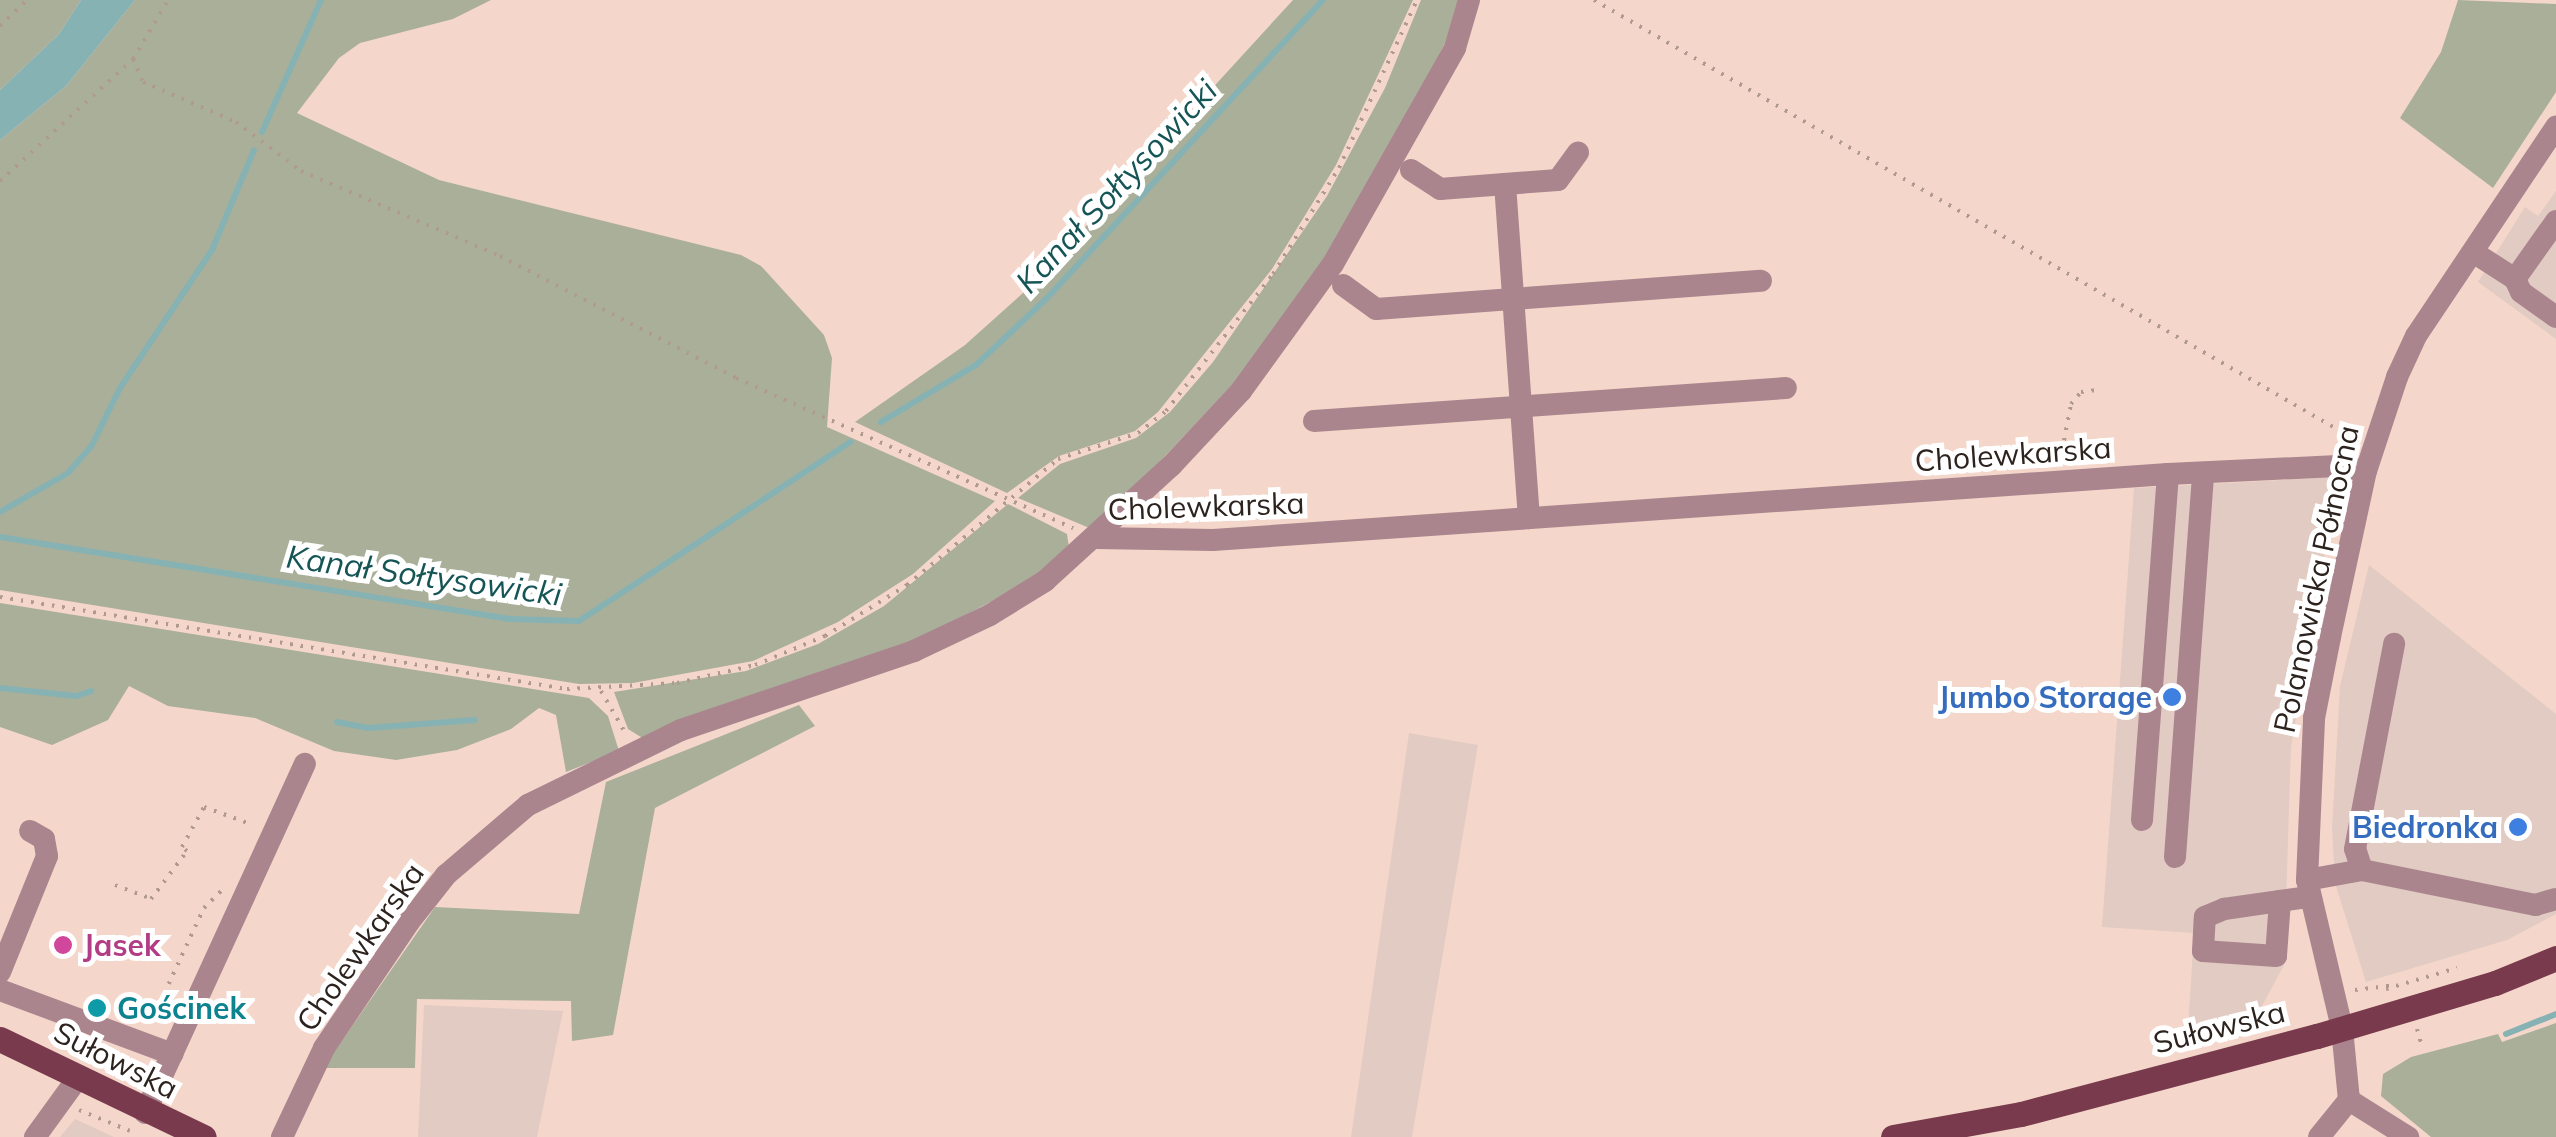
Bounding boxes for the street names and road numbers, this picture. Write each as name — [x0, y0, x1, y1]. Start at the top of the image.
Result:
street label: Polanowicka Północna — [2266, 422, 2366, 736]
street label: Cholewkarska — [1914, 429, 2112, 479]
street label: Cholewkarska — [1107, 485, 1305, 527]
street label: Cholewkarska — [289, 856, 431, 1038]
street label: Sułowska — [2150, 993, 2288, 1061]
street label: Sułowska — [48, 1014, 184, 1106]

